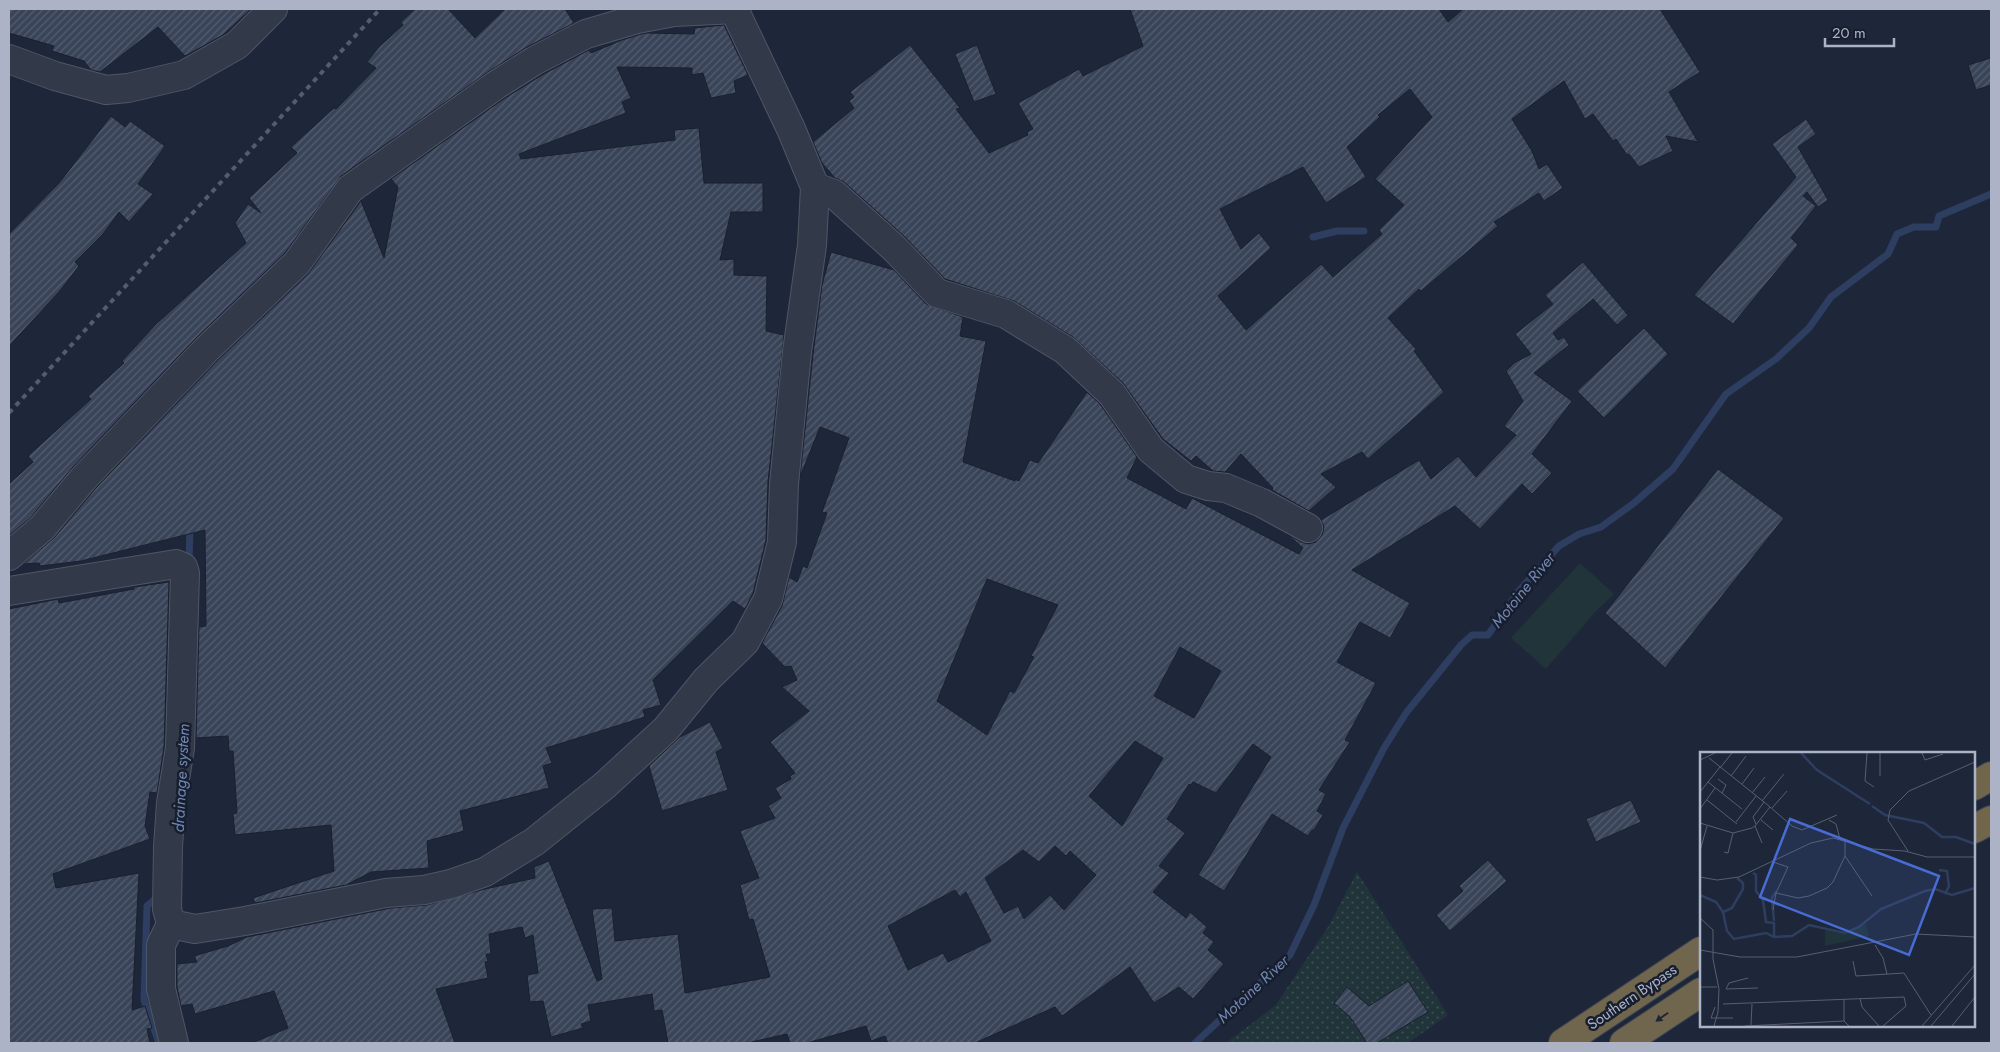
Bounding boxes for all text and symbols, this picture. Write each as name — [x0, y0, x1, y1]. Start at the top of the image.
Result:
scale bar — [1825, 15, 1894, 47]
text: 20 m — [1832, 22, 1866, 44]
water label: Motoine River — [1485, 546, 1562, 633]
water label: drainage system — [167, 723, 195, 833]
inset map — [1700, 752, 1975, 1027]
water label: Motoine River — [1212, 948, 1295, 1028]
street label: Southern Bypass — [1583, 959, 1681, 1035]
one-way arrow — [1655, 1012, 1669, 1022]

